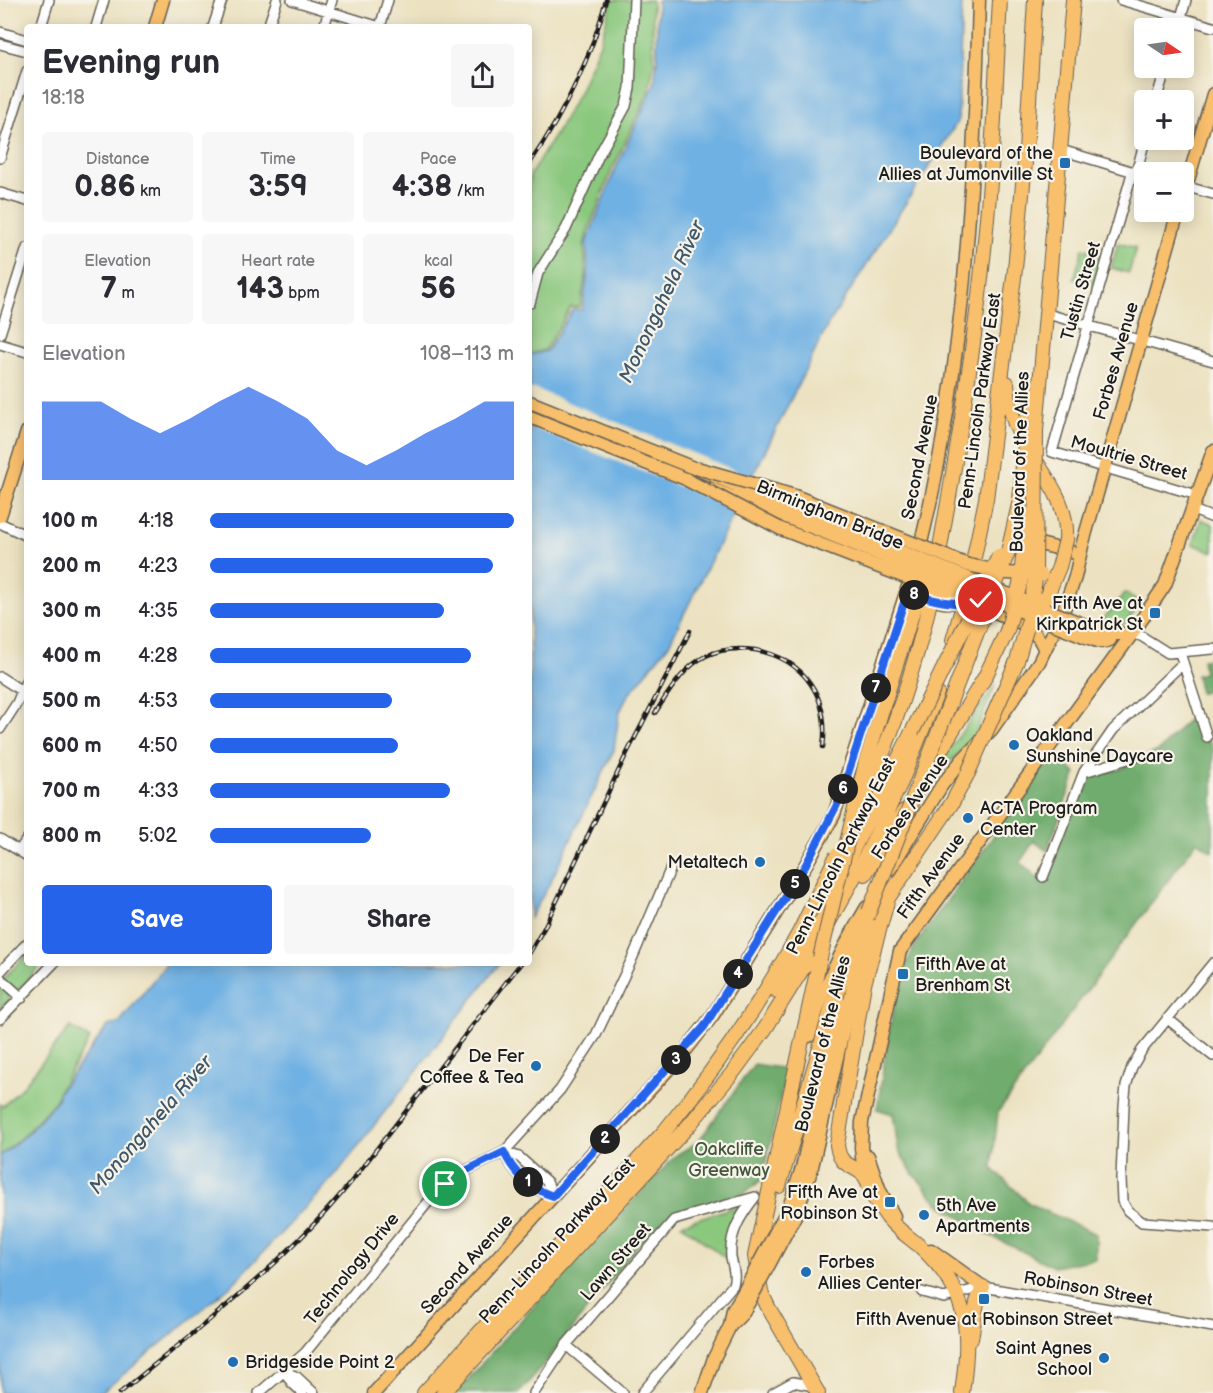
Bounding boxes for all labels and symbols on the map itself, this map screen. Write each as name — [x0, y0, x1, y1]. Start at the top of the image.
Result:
north arrow — [1134, 18, 1194, 78]
place label: Boulevard of the Allies at Jumonville St — [879, 143, 1053, 185]
marker: Boulevard of the Allies at Jumonville St — [1058, 156, 1072, 170]
water label: Monongahela River — [614, 216, 711, 387]
street label: Tustin Street — [1057, 239, 1105, 343]
street label: Penn-Lincoln Parkway East — [954, 291, 1006, 511]
street label: Forbes Avenue — [1089, 299, 1143, 422]
street label: Boulevard of the Allies — [1006, 371, 1034, 553]
street label: Second Avenue — [898, 392, 942, 521]
street label: Moultrie Street — [1068, 431, 1190, 485]
street label: Birmingham Bridge — [753, 476, 907, 554]
pin — [955, 574, 1006, 625]
pin: 8 — [899, 580, 929, 610]
place label: Fifth Ave at Kirkpatrick St — [1036, 593, 1143, 635]
marker: Fifth Ave at Kirkpatrick St — [1148, 606, 1162, 620]
pin: 7 — [861, 673, 891, 703]
place label: Oakland Sunshine Daycare — [1026, 725, 1173, 767]
marker: Oakland Sunshine Daycare — [1007, 738, 1021, 752]
street label: Forbes Avenue — [867, 750, 953, 863]
street label: Penn-Lincoln Parkway East — [782, 754, 900, 958]
pin: 6 — [828, 774, 858, 804]
place label: ACTA Program Center — [980, 798, 1097, 840]
marker: ACTA Program Center — [961, 811, 975, 825]
street label: Fifth Avenue — [893, 829, 969, 923]
place label: Metaltech — [667, 852, 748, 873]
marker: Metaltech — [753, 855, 767, 869]
pin: 5 — [780, 869, 810, 899]
street label: Boulevard of the Allies — [791, 953, 855, 1134]
place label: Fifth Ave at Brenham St — [915, 954, 1011, 996]
pin: 4 — [723, 959, 753, 989]
marker: Fifth Ave at Brenham St — [896, 967, 910, 981]
pin: 3 — [661, 1045, 691, 1075]
place label: De Fer Coffee & Tea — [420, 1046, 525, 1088]
water label: Monongahela River — [84, 1049, 219, 1199]
marker: De Fer Coffee & Tea — [529, 1059, 543, 1073]
pin: 2 — [590, 1124, 620, 1154]
park label: Oakcliffe Greenway — [688, 1139, 770, 1181]
street label: Penn-Lincoln Parkway East — [475, 1154, 639, 1328]
pin — [419, 1158, 470, 1209]
pin: 1 — [513, 1167, 543, 1197]
place label: Fifth Ave at Robinson St — [780, 1182, 878, 1224]
marker: Fifth Ave at Robinson St — [883, 1195, 897, 1209]
place label: 5th Ave Apartments — [936, 1195, 1030, 1237]
street label: Technology Drive — [300, 1208, 404, 1329]
marker: 5th Ave Apartments — [917, 1208, 931, 1222]
street label: Second Avenue — [417, 1210, 518, 1318]
street label: Lawn Street — [577, 1218, 656, 1305]
place label: Forbes Allies Center — [818, 1252, 922, 1294]
marker: Forbes Allies Center — [799, 1265, 813, 1279]
street label: Robinson Street — [1022, 1267, 1155, 1311]
marker: Fifth Avenue at Robinson Street — [977, 1292, 991, 1306]
place label: Fifth Avenue at Robinson Street — [855, 1309, 1113, 1330]
place label: Saint Agnes School — [995, 1338, 1092, 1380]
marker: Saint Agnes School — [1097, 1351, 1111, 1365]
place label: Bridgeside Point 2 — [245, 1352, 395, 1373]
marker: Bridgeside Point 2 — [226, 1355, 240, 1369]

